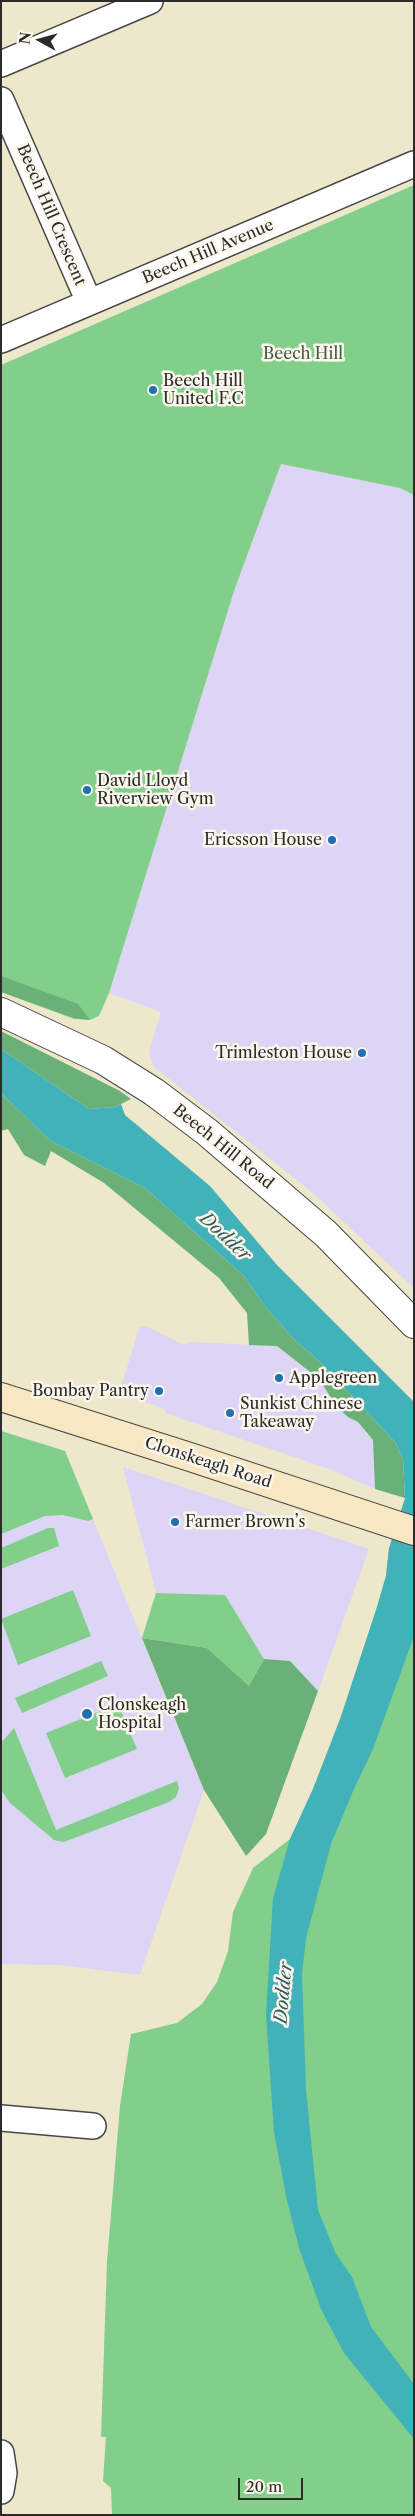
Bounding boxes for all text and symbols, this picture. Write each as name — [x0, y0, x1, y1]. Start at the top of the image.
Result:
north arrow — [15, 15, 65, 65]
text: N — [15, 31, 35, 45]
street label: Beech Hill Crescent — [12, 141, 90, 289]
street label: Beech Hill Avenue — [139, 216, 277, 288]
park label: Beech Hill — [263, 344, 343, 364]
place label: Beech Hill United F.C — [163, 371, 244, 409]
marker: Beech Hill United F.C — [147, 384, 159, 396]
place label: David Lloyd Riverview Gym — [97, 771, 214, 809]
marker: David Lloyd Riverview Gym — [81, 784, 93, 796]
place label: Ericsson House — [204, 830, 322, 850]
marker: Ericsson House — [326, 834, 338, 846]
place label: Trimleston House — [215, 1043, 352, 1063]
marker: Trimleston House — [356, 1047, 368, 1059]
street label: Beech Hill Road — [169, 1101, 277, 1193]
water label: Dodder — [195, 1208, 255, 1266]
place label: Applegreen — [289, 1368, 377, 1388]
marker: Applegreen — [273, 1372, 285, 1384]
place label: Bombay Pantry — [32, 1381, 149, 1401]
marker: Bombay Pantry — [153, 1385, 165, 1397]
place label: Sunkist Chinese Takeaway — [240, 1394, 362, 1432]
marker: Sunkist Chinese Takeaway — [224, 1407, 236, 1419]
street label: Clonskeagh Road — [142, 1433, 274, 1493]
place label: Farmer Brown’s — [185, 1512, 305, 1532]
marker: Farmer Brown’s — [169, 1516, 181, 1528]
place label: Clonskeagh Hospital — [98, 1695, 186, 1733]
marker: Clonskeagh Hospital — [80, 1707, 94, 1721]
water label: Dodder — [271, 1961, 297, 2025]
scale bar — [240, 2468, 305, 2500]
text: 20 m — [246, 2477, 282, 2496]

